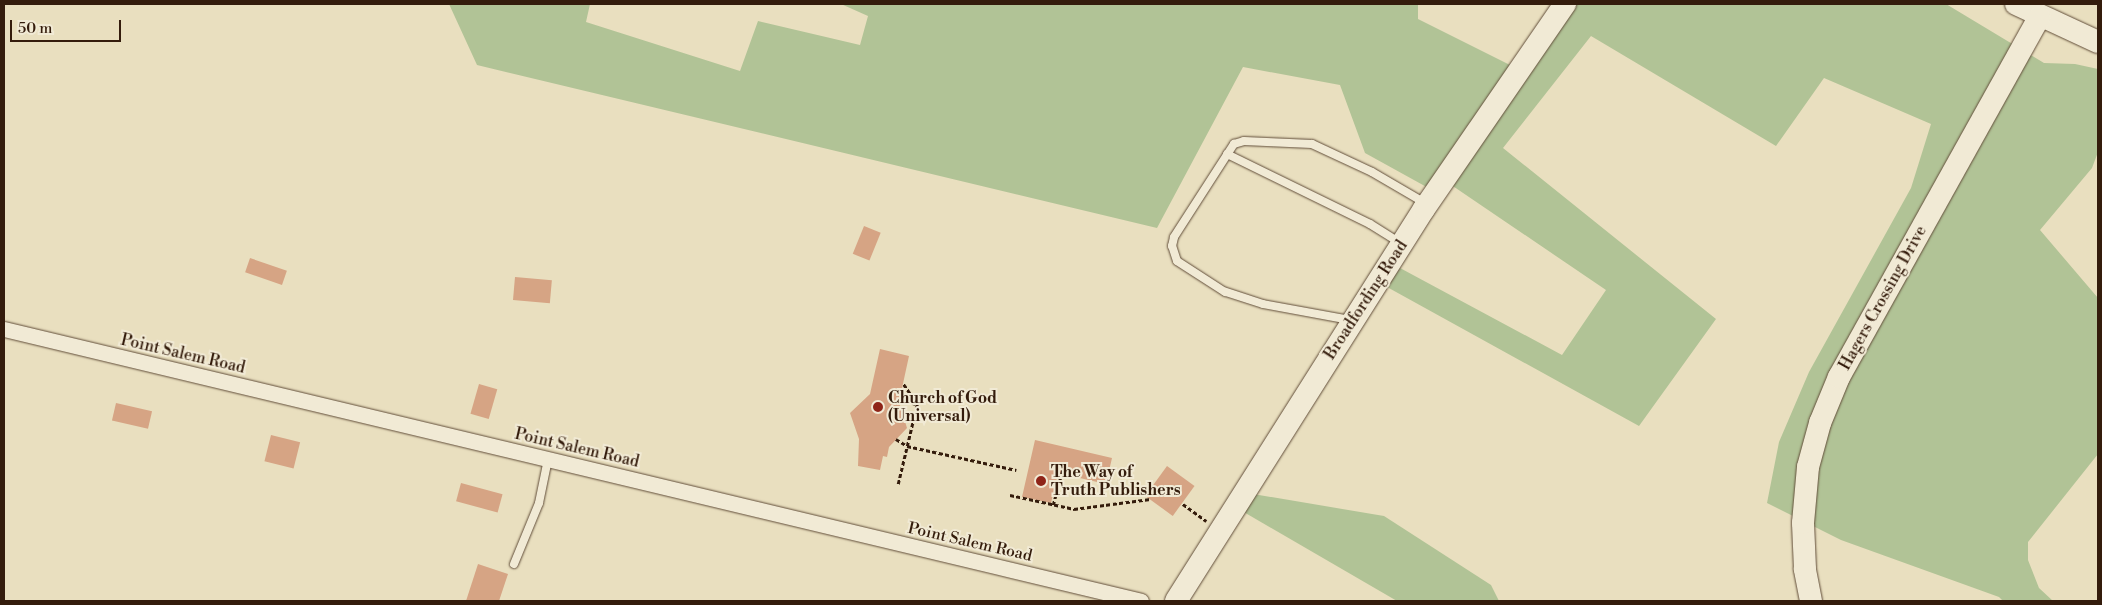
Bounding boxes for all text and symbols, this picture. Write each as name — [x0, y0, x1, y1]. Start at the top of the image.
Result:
scale bar — [12, 10, 124, 42]
text: 50 m — [18, 19, 52, 38]
street label: Hagers Crossing Drive — [1835, 222, 1931, 374]
street label: Broadfording Road — [1320, 237, 1412, 363]
street label: Point Salem Road — [119, 330, 247, 378]
place label: Church of God (Universal) — [888, 388, 997, 426]
marker: Church of God (Universal) — [872, 401, 884, 413]
street label: Point Salem Road — [513, 424, 641, 472]
place label: The Way of Truth Publishers — [1051, 462, 1181, 500]
marker: The Way of Truth Publishers — [1035, 475, 1047, 487]
street label: Point Salem Road — [906, 518, 1034, 566]

